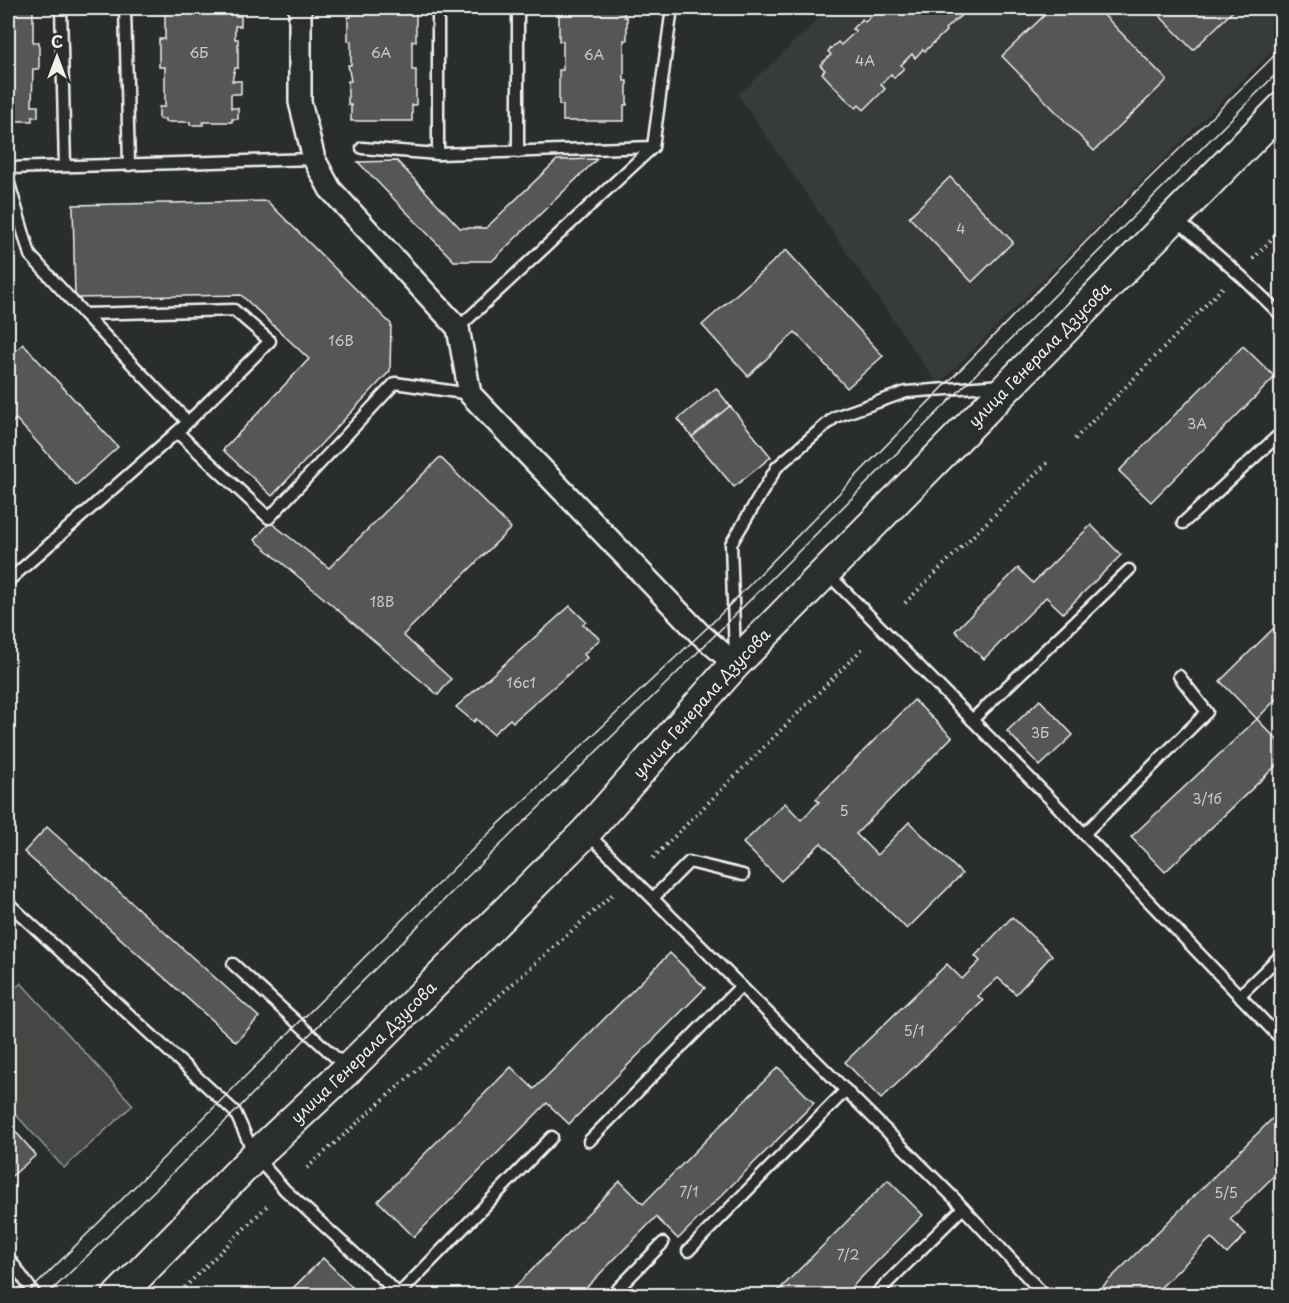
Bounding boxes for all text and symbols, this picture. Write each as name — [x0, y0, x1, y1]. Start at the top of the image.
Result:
north arrow — [27, 27, 87, 87]
text: С — [51, 29, 63, 53]
house number: 6Б — [190, 42, 208, 63]
house number: 6А — [371, 42, 392, 63]
house number: 6А — [584, 44, 605, 65]
house number: 4А — [855, 50, 875, 71]
house number: 4 — [956, 218, 966, 239]
street label: улица Генерала Дзусова — [962, 276, 1116, 432]
house number: 16В — [328, 330, 354, 351]
house number: 3А — [1187, 413, 1207, 434]
house number: 18В — [370, 591, 394, 612]
street label: улица Генерала Дзусова — [626, 622, 775, 783]
house number: 16с1 — [506, 672, 536, 693]
house number: 3Б — [1031, 722, 1049, 743]
house number: 3/1б — [1192, 788, 1223, 809]
house number: 5 — [839, 800, 849, 821]
street label: улица Генерала Дзусова — [285, 975, 441, 1128]
house number: 5/1 — [903, 1020, 925, 1041]
house number: 7/1 — [679, 1181, 699, 1202]
house number: 5/5 — [1214, 1182, 1238, 1203]
house number: 7/2 — [837, 1244, 859, 1265]

